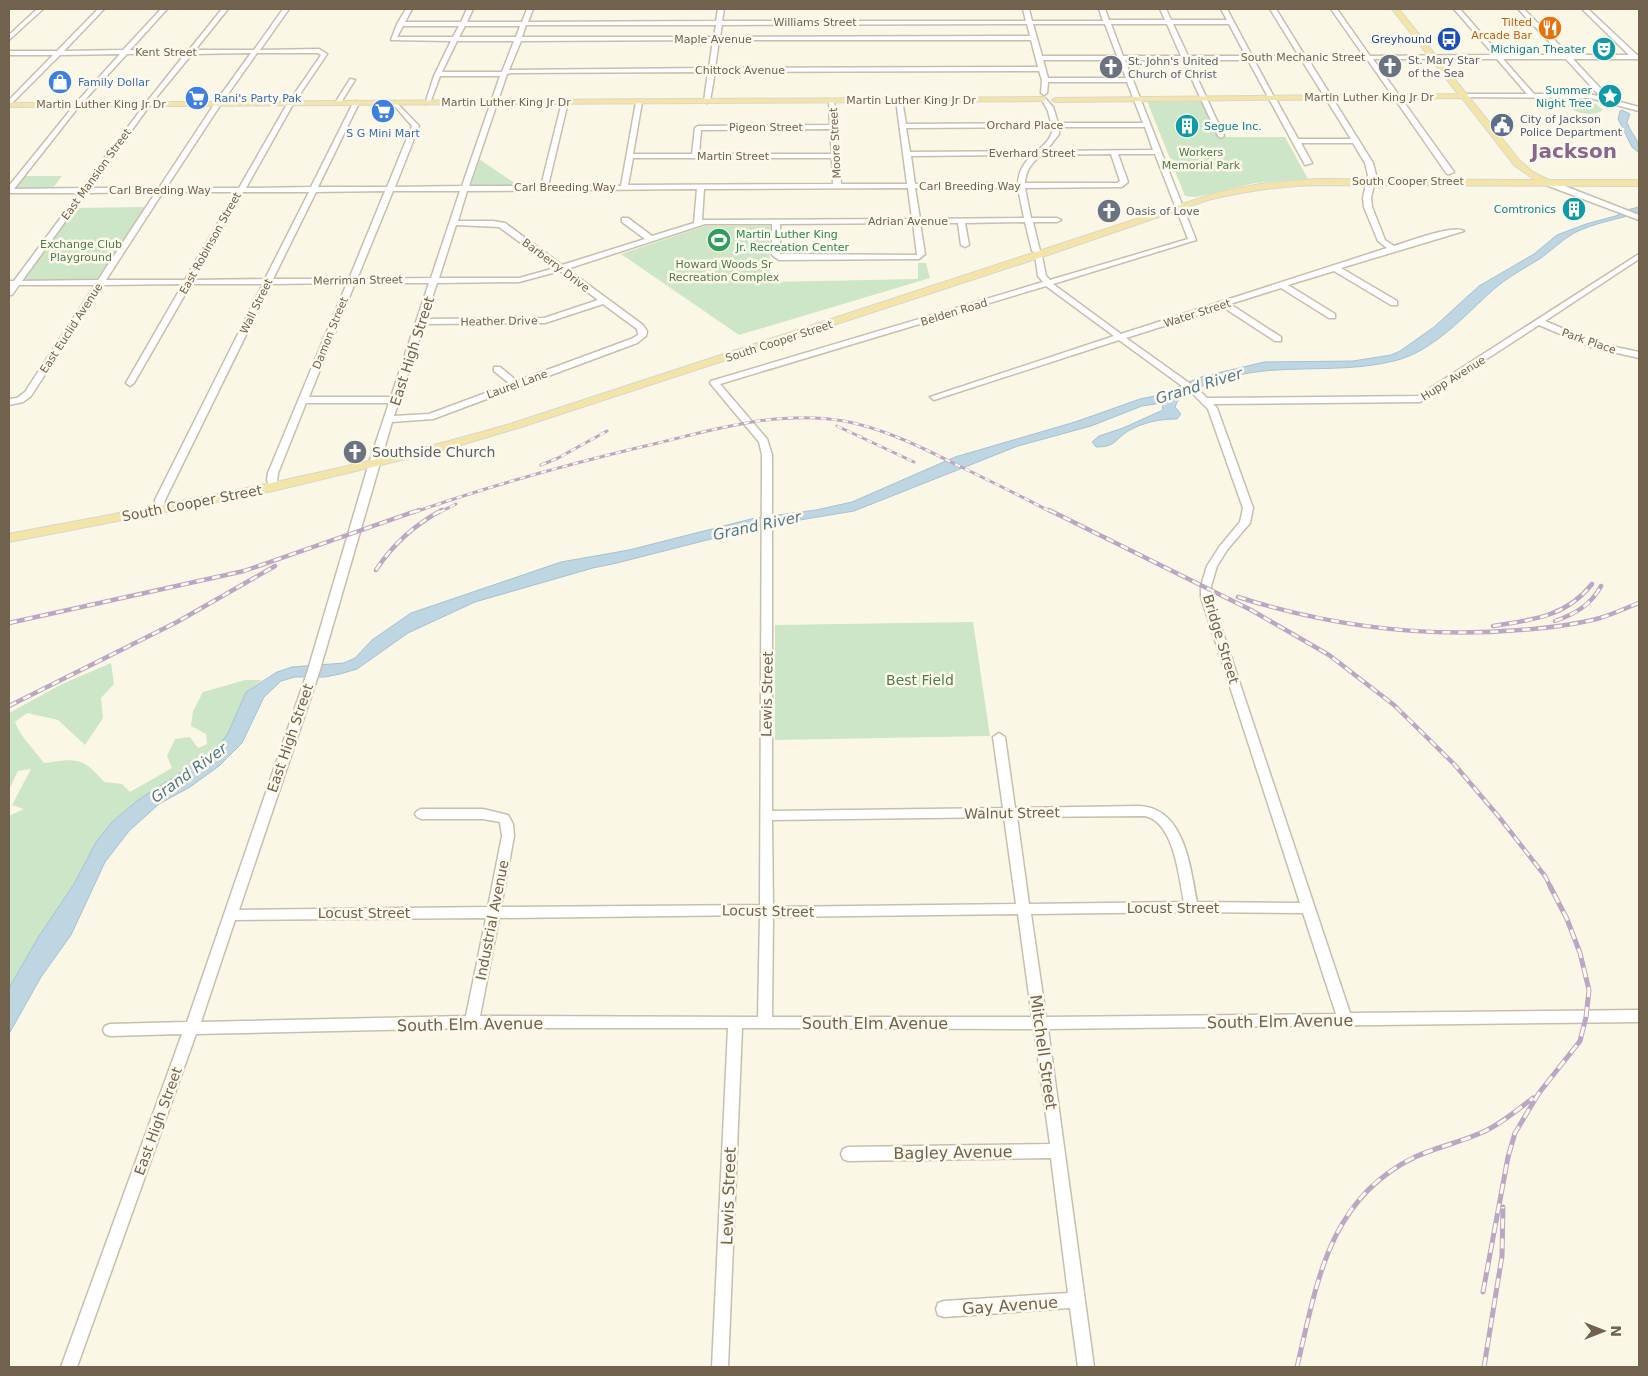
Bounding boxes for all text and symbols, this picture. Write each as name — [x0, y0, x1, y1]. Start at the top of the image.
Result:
restaurant icon: Tilted Arcade Bar — [1537, 15, 1563, 41]
street label: Williams Street — [774, 16, 857, 29]
place label: Tilted Arcade Bar — [1471, 16, 1532, 42]
bus stop icon: Greyhound — [1436, 26, 1462, 52]
street label: Maple Avenue — [674, 33, 752, 46]
place label: Greyhound — [1371, 33, 1432, 46]
theatre icon: Michigan Theater — [1591, 36, 1617, 62]
place label: Michigan Theater — [1490, 43, 1586, 56]
street label: Kent Street — [135, 46, 198, 59]
street label: South Mechanic Street — [1241, 51, 1366, 64]
church icon: St. Mary Star of the Sea — [1377, 53, 1403, 79]
church icon: St. John's United Church of Christ — [1098, 54, 1124, 80]
place label: St. Mary Star of the Sea — [1408, 54, 1480, 80]
place label: St. John's United Church of Christ — [1128, 55, 1219, 81]
street label: Chittock Avenue — [695, 64, 785, 77]
shop icon: Family Dollar — [47, 69, 73, 95]
place label: Family Dollar — [78, 76, 150, 89]
place icon: Summer Night Tree — [1597, 83, 1623, 109]
place label: Summer Night Tree — [1536, 84, 1592, 110]
supermarket icon: Rani's Party Pak — [184, 85, 210, 111]
street label: Martin Luther King Jr Dr — [1304, 91, 1434, 104]
place label: Rani's Party Pak — [214, 92, 302, 105]
street label: Martin Luther King Jr Dr — [846, 94, 976, 107]
street label: Martin Luther King Jr Dr — [441, 96, 571, 109]
street label: Martin Luther King Jr Dr — [36, 98, 166, 111]
supermarket icon: S G Mini Mart — [370, 98, 396, 124]
street label: Moore Street — [827, 107, 844, 179]
public building icon: City of Jackson Police Department — [1489, 112, 1515, 138]
building icon: Segue Inc. — [1174, 113, 1200, 139]
place label: City of Jackson Police Department — [1520, 113, 1623, 139]
street label: Orchard Place — [987, 119, 1064, 132]
place label: Segue Inc. — [1204, 120, 1262, 133]
street label: Pigeon Street — [729, 121, 804, 134]
street label: East Mansion Street — [59, 125, 134, 223]
place label: S G Mini Mart — [346, 127, 421, 140]
district label: Jackson — [1529, 139, 1617, 163]
park label: Workers Memorial Park — [1162, 146, 1241, 172]
street label: Everhard Street — [989, 147, 1076, 160]
street label: Martin Street — [697, 150, 770, 163]
street label: South Cooper Street — [1352, 175, 1465, 188]
street label: Carl Breeding Way — [919, 180, 1021, 193]
street label: Carl Breeding Way — [514, 181, 616, 194]
street label: Carl Breeding Way — [109, 184, 211, 197]
street label: East Robinson Street — [177, 189, 244, 296]
building icon: Comtronics — [1561, 196, 1587, 222]
church icon: Oasis of Love — [1096, 198, 1122, 224]
place label: Comtronics — [1494, 203, 1556, 216]
place label: Oasis of Love — [1126, 205, 1200, 218]
street label: Adrian Avenue — [868, 215, 948, 228]
sports icon: Martin Luther King Jr. Recreation Center — [706, 227, 732, 253]
place label: Martin Luther King Jr. Recreation Center — [735, 228, 850, 254]
street label: Barberry Drive — [520, 236, 592, 295]
park label: Exchange Club Playground — [40, 238, 122, 264]
park label: Howard Woods Sr Recreation Complex — [669, 258, 780, 284]
street label: Merriman Street — [313, 273, 404, 288]
street label: Wall Street — [237, 276, 276, 336]
street label: East Euclid Avenue — [37, 281, 105, 376]
street label: East High Street — [387, 294, 437, 408]
street label: Damon Street — [310, 295, 351, 371]
street label: Belden Road — [919, 296, 989, 329]
street label: Water Street — [1162, 296, 1233, 330]
street label: Heather Drive — [460, 314, 538, 329]
street label: South Cooper Street — [724, 318, 835, 365]
street label: Park Place — [1560, 326, 1618, 357]
street label: Hupp Avenue — [1419, 353, 1488, 403]
water label: Grand River — [1153, 364, 1245, 408]
street label: Laurel Lane — [485, 367, 550, 402]
church icon: Southside Church — [342, 439, 368, 465]
place label: Southside Church — [372, 444, 495, 460]
street label: South Cooper Street — [121, 481, 264, 524]
water label: Grand River — [711, 508, 804, 544]
street label: Bridge Street — [1200, 592, 1242, 686]
street label: Lewis Street — [758, 650, 776, 737]
park label: Best Field — [886, 672, 954, 688]
street label: East High Street — [264, 681, 316, 794]
water label: Grand River — [147, 739, 231, 807]
street label: Walnut Street — [964, 804, 1060, 822]
street label: Industrial Avenue — [472, 859, 512, 981]
street label: Locust Street — [1127, 900, 1220, 916]
street label: Locust Street — [722, 902, 815, 920]
street label: Locust Street — [318, 905, 411, 921]
street label: Mitchell Street — [1026, 993, 1061, 1111]
street label: South Elm Avenue — [1207, 1011, 1353, 1032]
street label: South Elm Avenue — [397, 1014, 543, 1035]
street label: South Elm Avenue — [802, 1014, 948, 1033]
street label: East High Street — [131, 1064, 185, 1177]
street label: Bagley Avenue — [893, 1142, 1013, 1163]
street label: Lewis Street — [717, 1147, 740, 1245]
street label: Gay Avenue — [961, 1293, 1059, 1318]
north arrow — [1578, 1306, 1628, 1356]
text: N — [1608, 1325, 1624, 1337]

